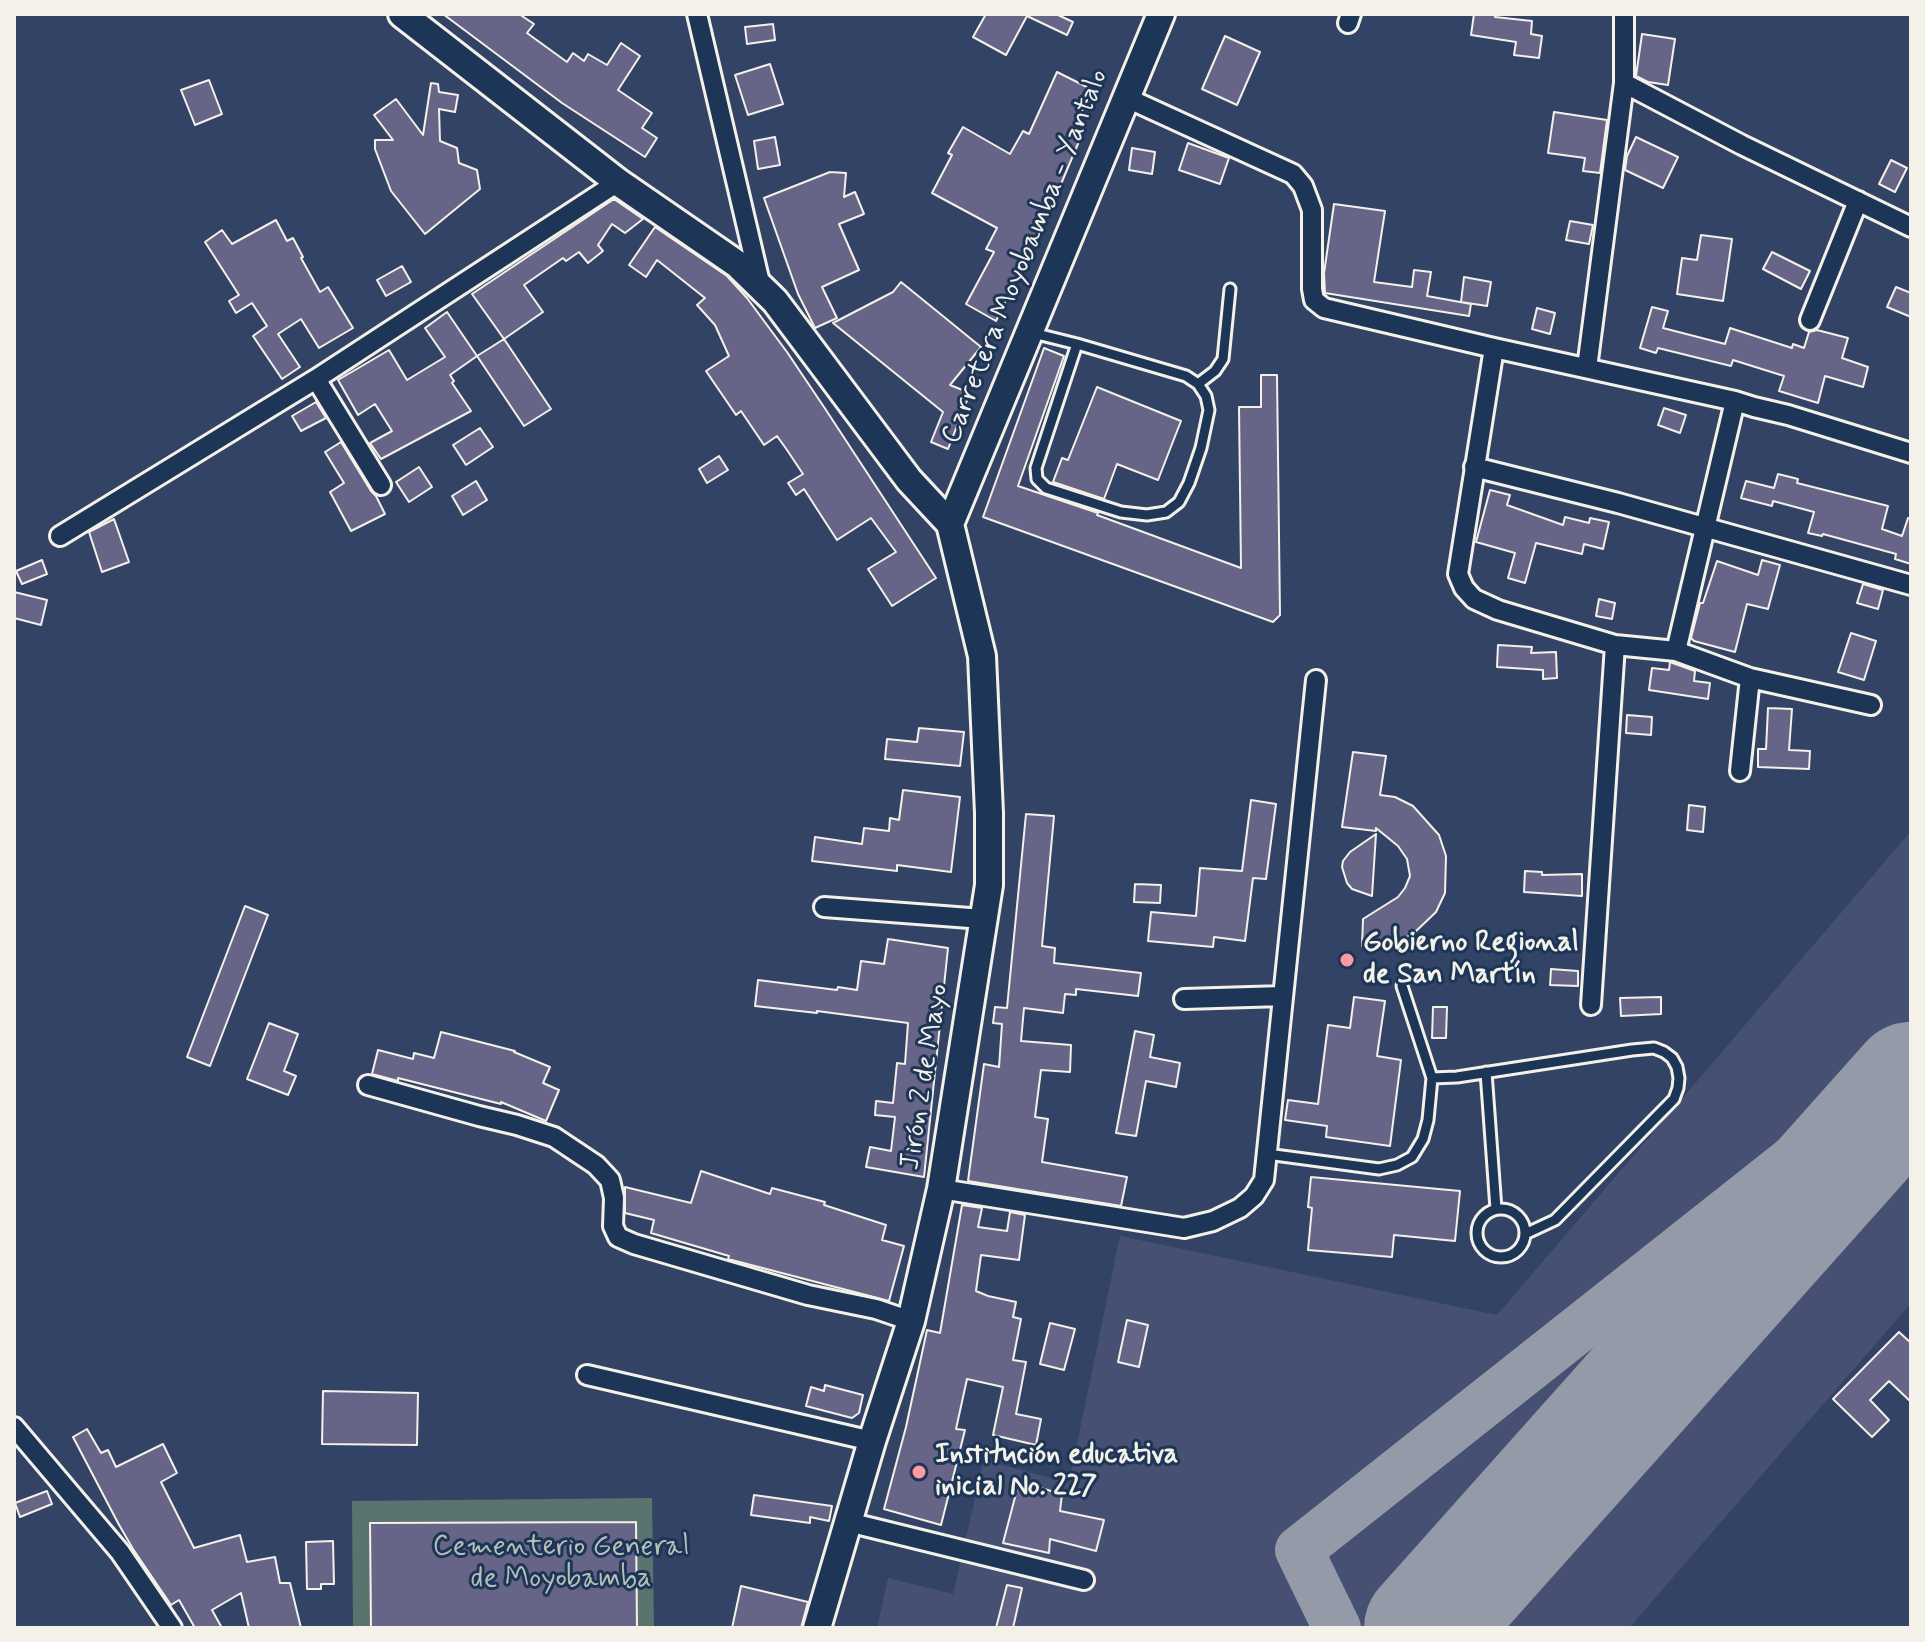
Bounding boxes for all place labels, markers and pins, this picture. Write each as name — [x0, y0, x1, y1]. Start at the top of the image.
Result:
place label: Gobierno Regional de San Martín — [1363, 927, 1579, 993]
marker: Gobierno Regional de San Martín — [1338, 951, 1356, 969]
place label: Institución educativa inicial No. 227 — [935, 1439, 1178, 1505]
marker: Institución educativa inicial No. 227 — [910, 1463, 928, 1481]

